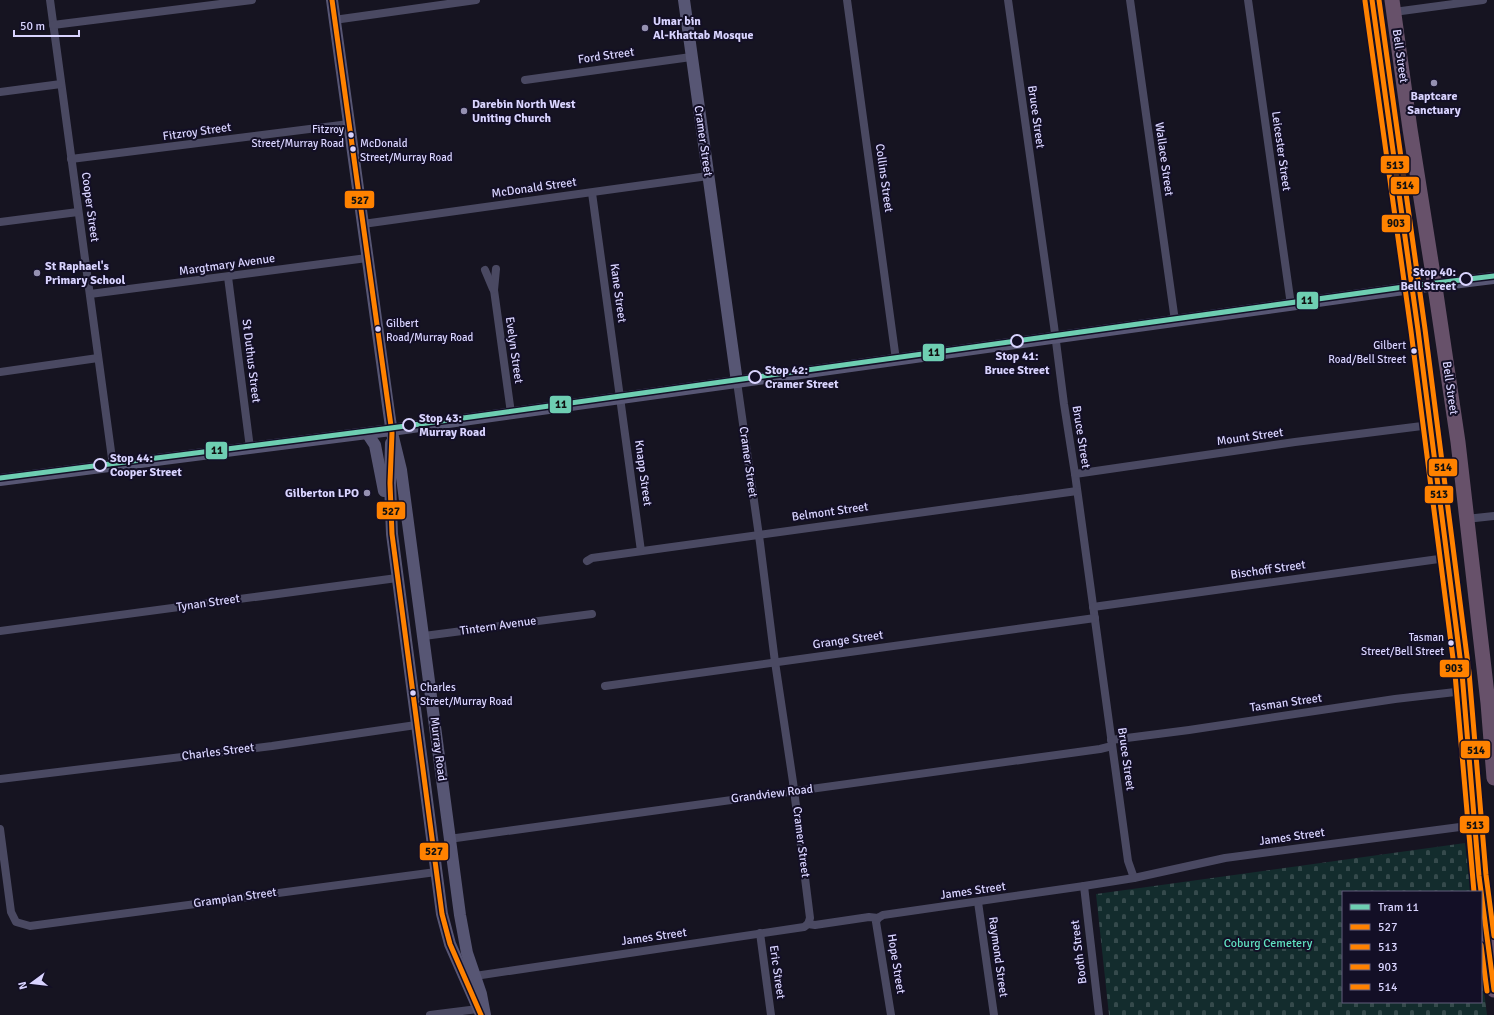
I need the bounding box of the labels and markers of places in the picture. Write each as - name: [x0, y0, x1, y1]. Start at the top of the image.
- place label: Umar bin Al-Khattab Mosque: [653, 14, 754, 43]
- marker: Umar bin Al-Khattab Mosque: [640, 23, 650, 33]
- marker: Baptcare Sanctuary: [1429, 78, 1439, 88]
- place label: Baptcare Sanctuary: [1407, 89, 1461, 118]
- place label: Darebin North West Uniting Church: [472, 97, 576, 126]
- marker: Darebin North West Uniting Church: [459, 106, 469, 116]
- place label: Fitzroy Street/Murray Road: [251, 123, 345, 150]
- marker: Fitzroy Street/Murray Road: [346, 130, 356, 140]
- place label: McDonald Street/Murray Road: [360, 137, 453, 164]
- marker: McDonald Street/Murray Road: [348, 144, 358, 154]
- place label: St Raphael's Primary School: [45, 259, 126, 288]
- place label: Stop 40: Bell Street: [1400, 265, 1457, 294]
- marker: St Raphael's Primary School: [32, 268, 42, 278]
- marker: Stop 40: Bell Street: [1459, 272, 1473, 286]
- place label: Gilbert Road/Murray Road: [386, 317, 474, 344]
- marker: Gilbert Road/Murray Road: [373, 324, 383, 334]
- marker: Stop 41: Bruce Street: [1010, 334, 1024, 348]
- place label: Gilbert Road/Bell Street: [1328, 339, 1406, 366]
- marker: Gilbert Road/Bell Street: [1409, 346, 1419, 356]
- place label: Stop 41: Bruce Street: [984, 349, 1050, 378]
- place label: Stop 42: Cramer Street: [765, 363, 839, 392]
- marker: Stop 42: Cramer Street: [748, 370, 762, 384]
- place label: Stop 43: Murray Road: [419, 411, 486, 440]
- marker: Stop 43: Murray Road: [402, 418, 416, 432]
- place label: Stop 44: Cooper Street: [110, 451, 182, 480]
- marker: Stop 44: Cooper Street: [93, 458, 107, 472]
- place label: Gilberton LPO: [285, 486, 359, 501]
- marker: Gilberton LPO: [362, 488, 372, 498]
- place label: Tasman Street/Bell Street: [1361, 631, 1444, 658]
- marker: Tasman Street/Bell Street: [1446, 638, 1456, 648]
- place label: Charles Street/Murray Road: [420, 681, 513, 708]
- marker: Charles Street/Murray Road: [408, 688, 418, 698]

